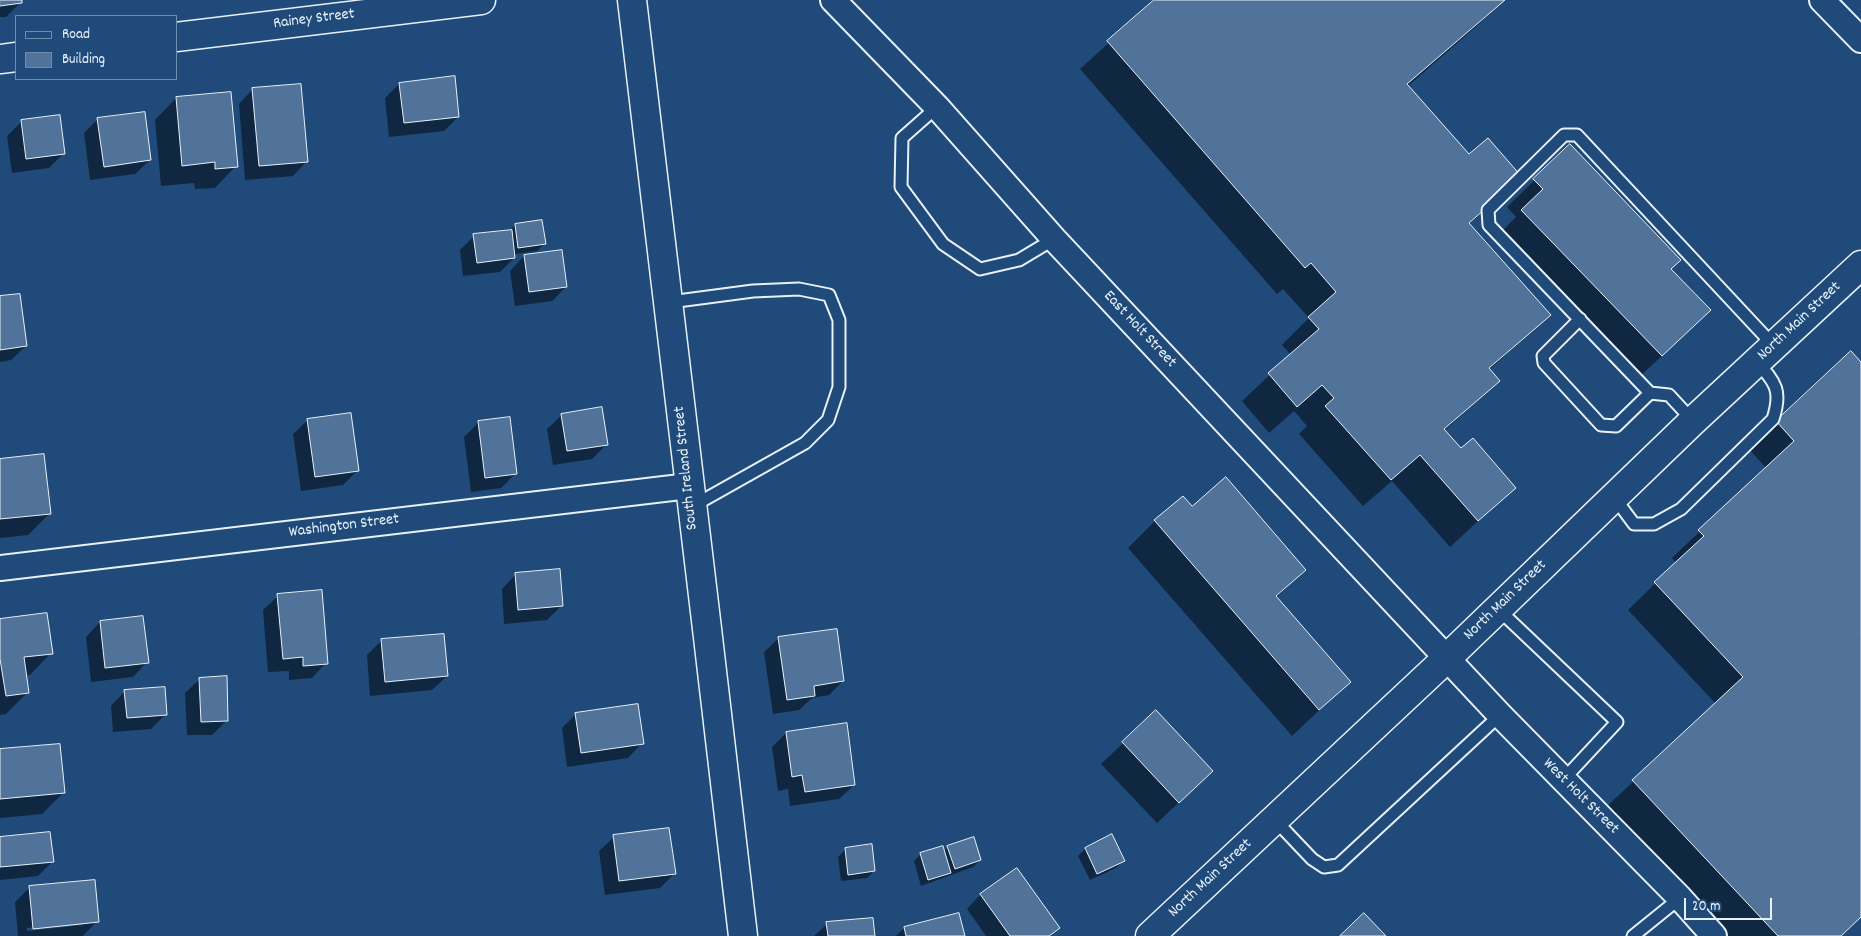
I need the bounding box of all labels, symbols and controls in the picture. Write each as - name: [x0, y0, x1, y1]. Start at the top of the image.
- street label: Rainey Street: [272, 5, 356, 35]
- legend: [15, 15, 178, 80]
- text: Road: [62, 24, 90, 46]
- text: Building: [62, 49, 105, 71]
- street label: North Main Street: [1754, 278, 1846, 366]
- street label: East Holt Street: [1098, 287, 1180, 373]
- street label: South Ireland Street: [671, 405, 703, 531]
- street label: Washington Street: [288, 511, 400, 543]
- street label: North Main Street: [1461, 557, 1551, 645]
- street label: West Holt Street: [1538, 755, 1622, 839]
- street label: North Main Street: [1165, 835, 1257, 923]
- scale bar: [1686, 888, 1774, 920]
- text: 20 m: [1692, 896, 1720, 918]

